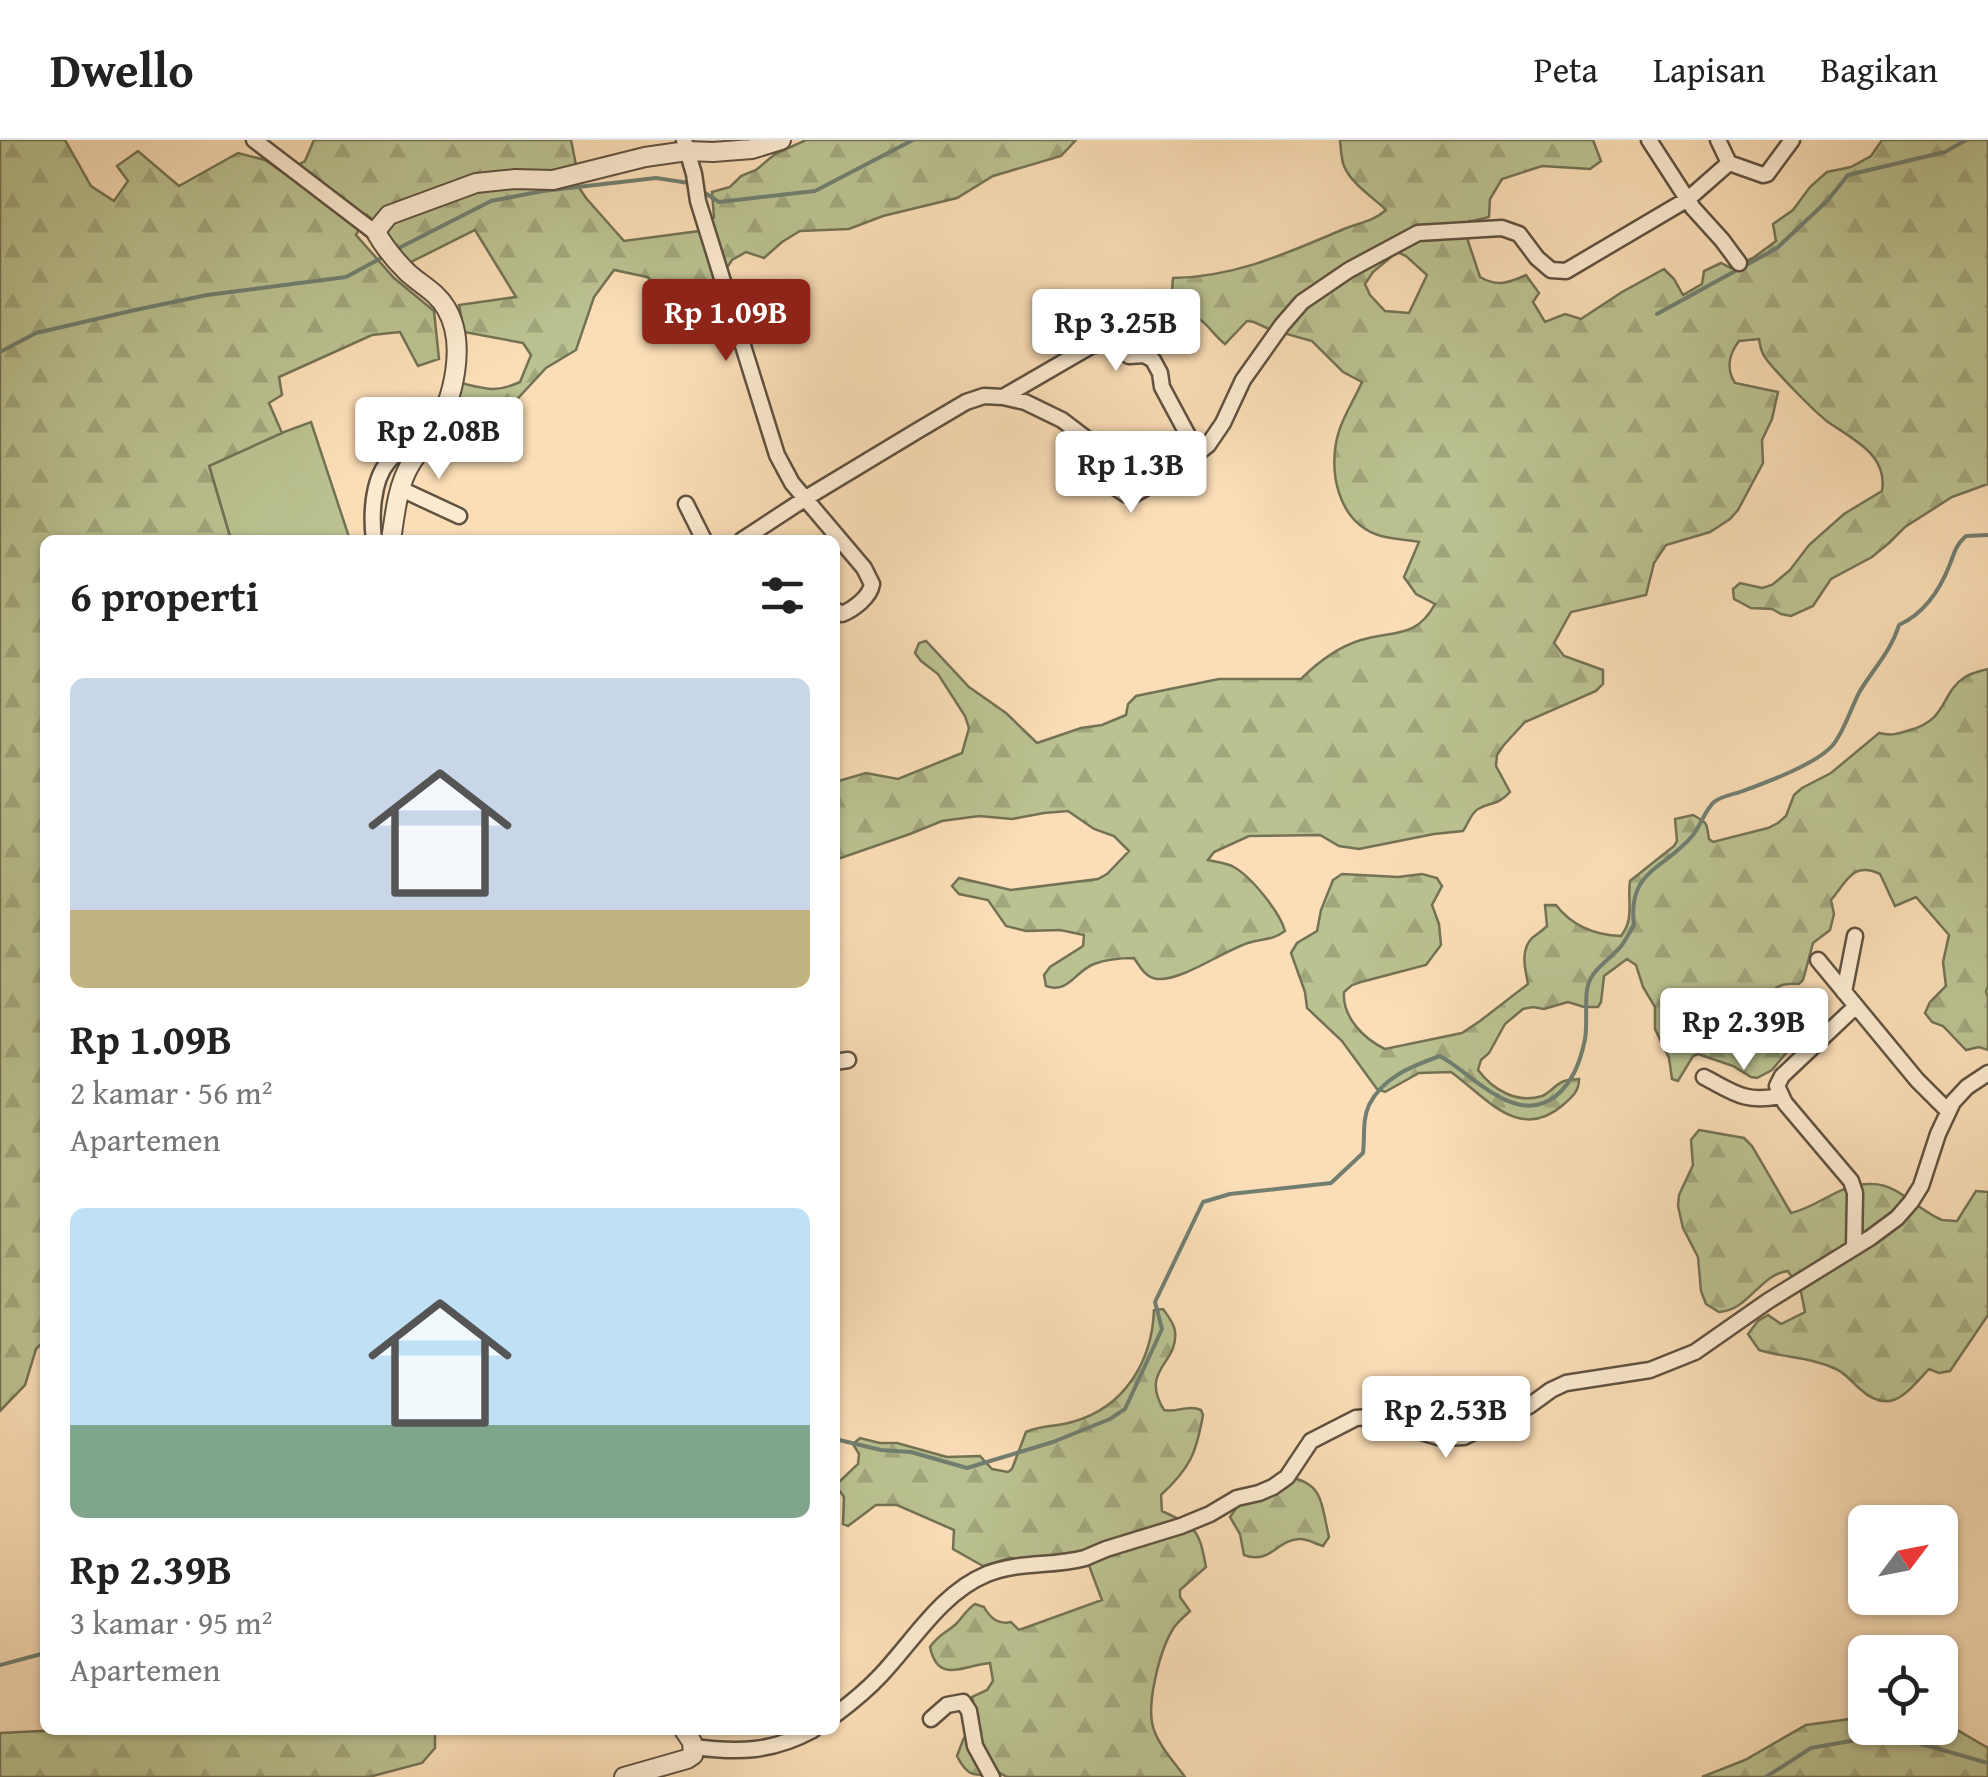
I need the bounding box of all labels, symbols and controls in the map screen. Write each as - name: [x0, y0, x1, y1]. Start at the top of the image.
- text: Dwello: [50, 34, 194, 105]
- text: Peta: [1534, 44, 1598, 95]
- text: Lapisan: [1653, 44, 1765, 95]
- text: Bagikan: [1820, 44, 1938, 95]
- pin: Rp 1.09B: [623, 279, 829, 364]
- text: Rp 1.09B: [664, 288, 788, 335]
- pin: Rp 3.25B: [1013, 289, 1219, 374]
- text: Rp 3.25B: [1054, 298, 1178, 345]
- pin: Rp 2.08B: [336, 397, 542, 482]
- text: Rp 2.08B: [377, 406, 501, 453]
- pin: Rp 1.3B: [1039, 431, 1223, 516]
- text: Rp 1.3B: [1077, 440, 1185, 487]
- text: 6 properti: [70, 565, 259, 626]
- icon: filters: [755, 568, 810, 623]
- icon: home: [350, 743, 530, 923]
- pin: Rp 2.39B: [1641, 988, 1847, 1073]
- text: Rp 2.39B: [1682, 997, 1806, 1044]
- text: Rp 1.09B: [70, 1008, 232, 1069]
- text: 2 kamar · 56 m²: [70, 1069, 272, 1116]
- text: Apartemen: [70, 1116, 220, 1163]
- icon: home: [350, 1273, 530, 1453]
- pin: Rp 2.53B: [1343, 1376, 1549, 1461]
- text: Rp 2.53B: [1384, 1385, 1508, 1432]
- north arrow: [1848, 1505, 1958, 1615]
- map controls: [1848, 1505, 1958, 1745]
- text: Rp 2.39B: [70, 1538, 232, 1599]
- text: 3 kamar · 95 m²: [70, 1599, 272, 1646]
- button: locate: [1848, 1635, 1958, 1745]
- text: Apartemen: [70, 1646, 220, 1693]

